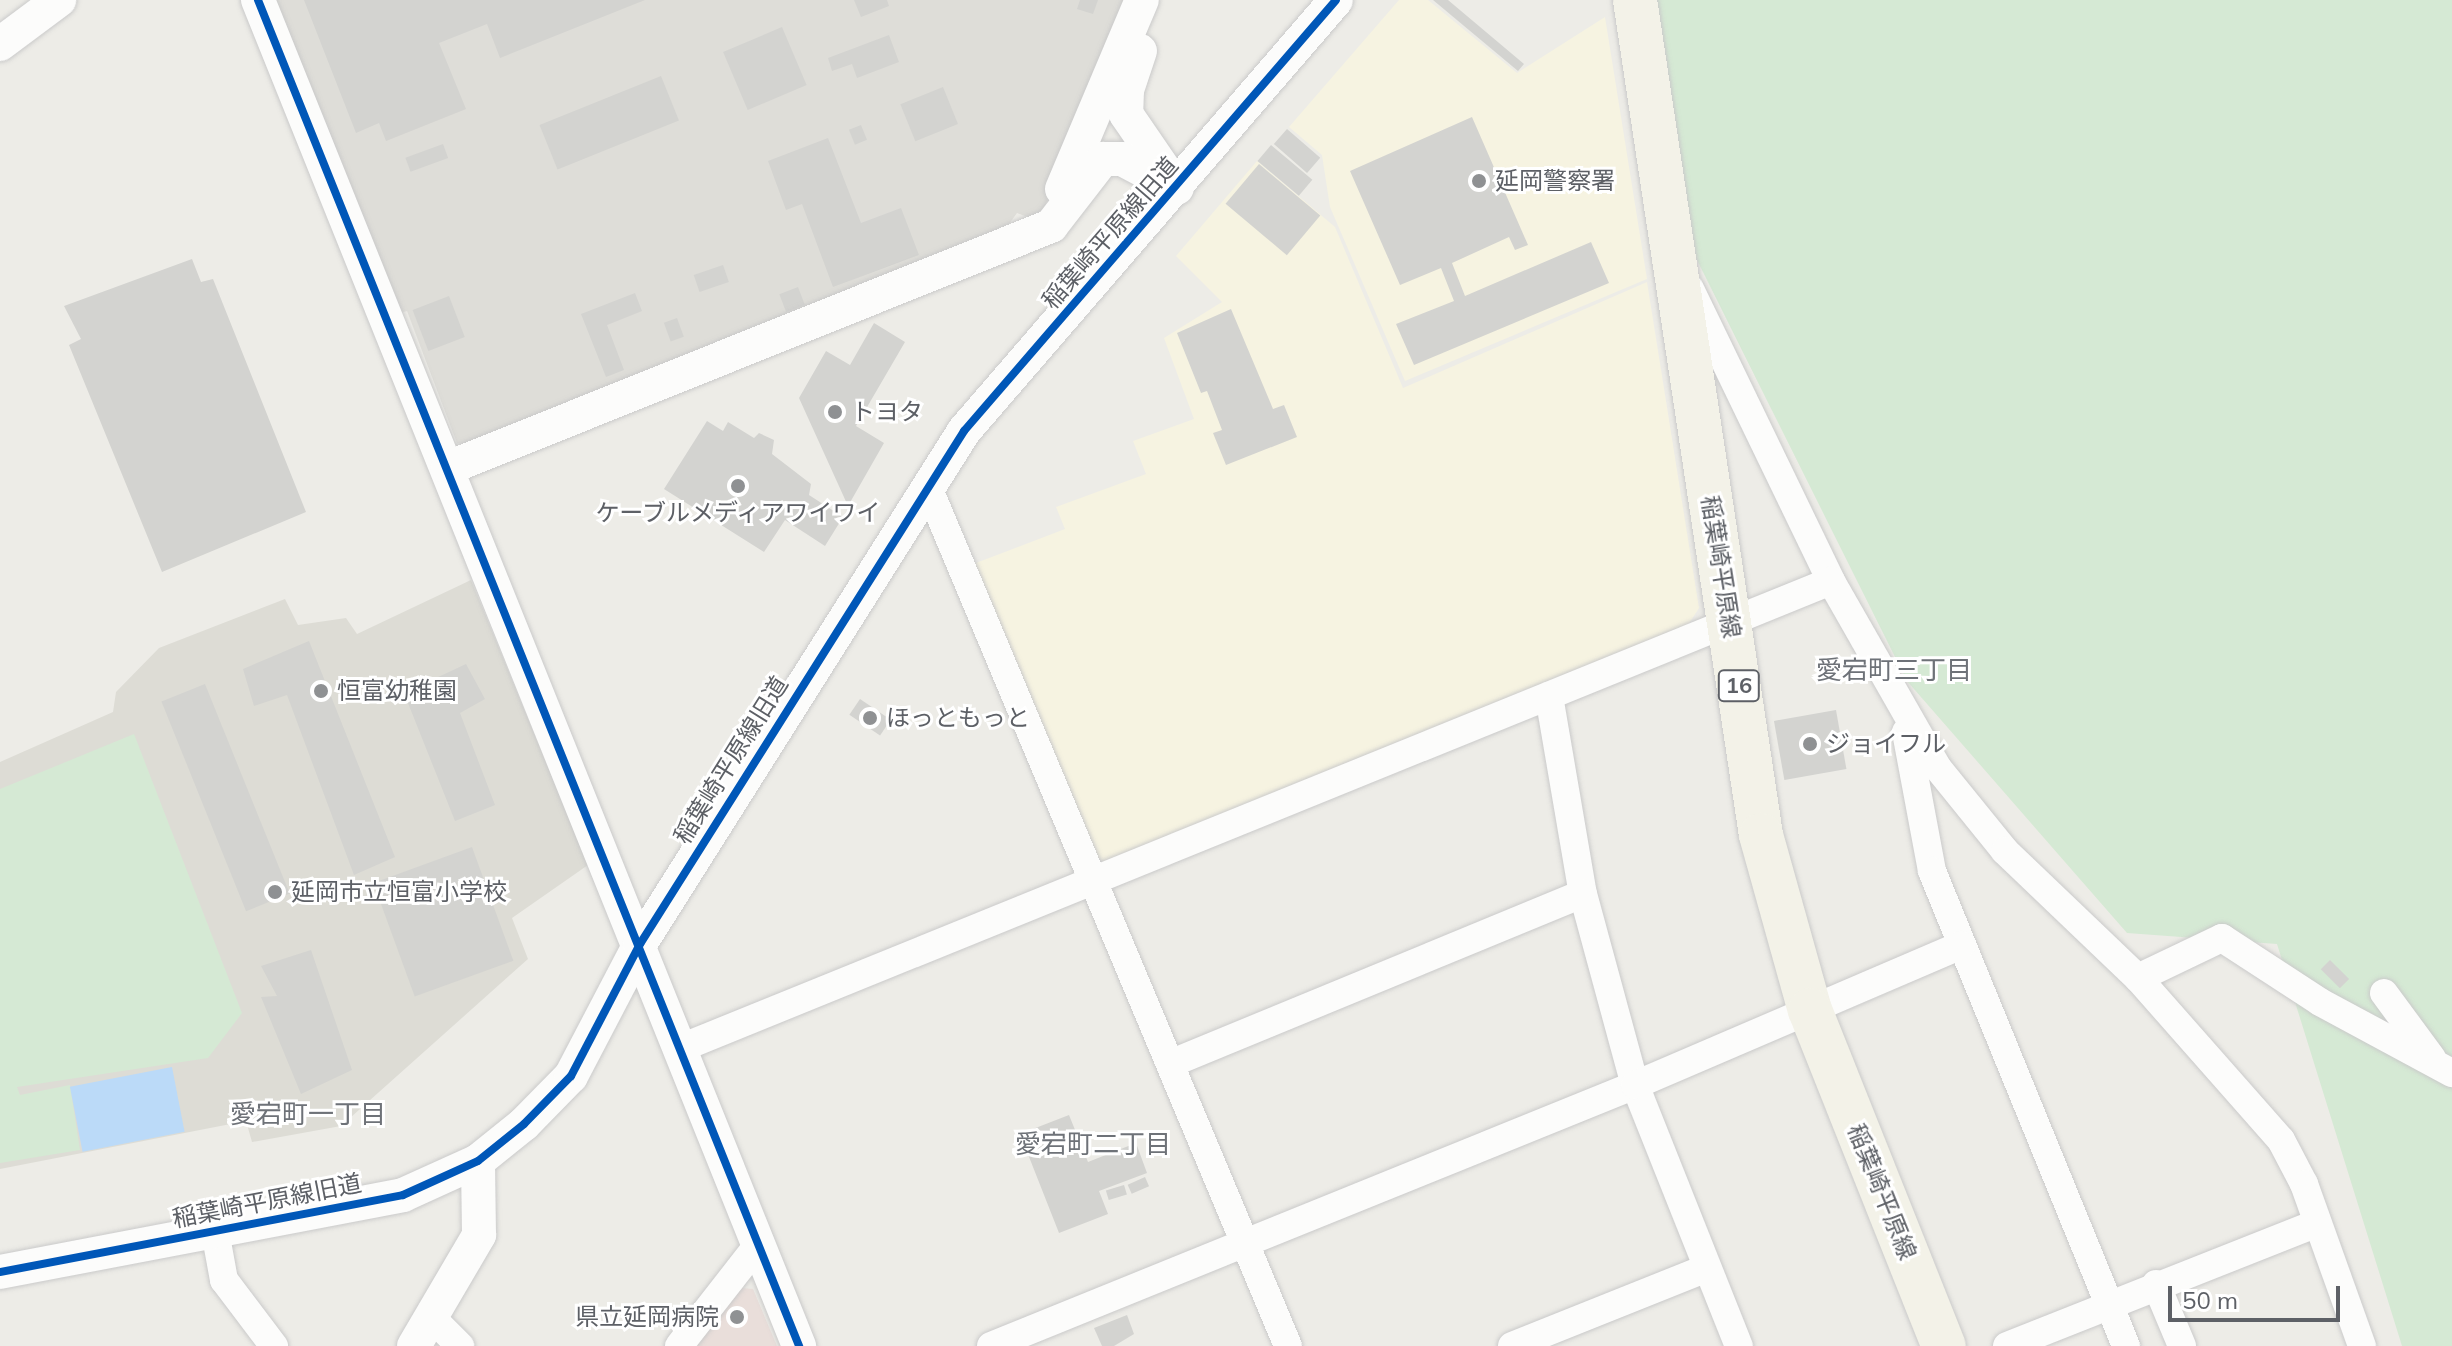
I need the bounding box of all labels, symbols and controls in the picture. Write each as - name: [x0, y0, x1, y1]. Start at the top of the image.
- street label: 稲葉崎平原線旧道: [1036, 151, 1184, 315]
- place label: 延岡警察署: [1495, 167, 1615, 195]
- marker: 延岡警察署: [1470, 172, 1488, 190]
- place label: トヨタ: [851, 398, 923, 426]
- marker: トヨタ: [826, 403, 844, 421]
- marker: ケーブルメディアワイワイ: [729, 477, 747, 495]
- street label: 稲葉崎平原線: [1696, 494, 1746, 640]
- place label: ケーブルメディアワイワイ: [594, 499, 882, 527]
- district label: 愛宕町三丁目: [1816, 654, 1972, 686]
- road number: 16: [1717, 668, 1761, 704]
- street label: 稲葉崎平原線旧道: [668, 671, 794, 849]
- place label: 恒富幼稚園: [337, 677, 457, 705]
- marker: 恒富幼稚園: [312, 682, 330, 700]
- place label: ほっともっと: [886, 704, 1030, 732]
- marker: ほっともっと: [861, 709, 879, 727]
- place label: ジョイフル: [1826, 730, 1946, 758]
- marker: ジョイフル: [1801, 735, 1819, 753]
- place label: 延岡市立恒富小学校: [291, 878, 507, 906]
- marker: 延岡市立恒富小学校: [266, 883, 284, 901]
- district label: 愛宕町一丁目: [230, 1098, 386, 1130]
- street label: 稲葉崎平原線: [1842, 1120, 1922, 1264]
- district label: 愛宕町二丁目: [1015, 1128, 1171, 1160]
- street label: 稲葉崎平原線旧道: [170, 1169, 364, 1233]
- scale bar: [2172, 1270, 2344, 1320]
- text: 50 m: [2182, 1285, 2238, 1315]
- place label: 県立延岡病院: [575, 1303, 719, 1331]
- marker: 県立延岡病院: [726, 1306, 748, 1328]

